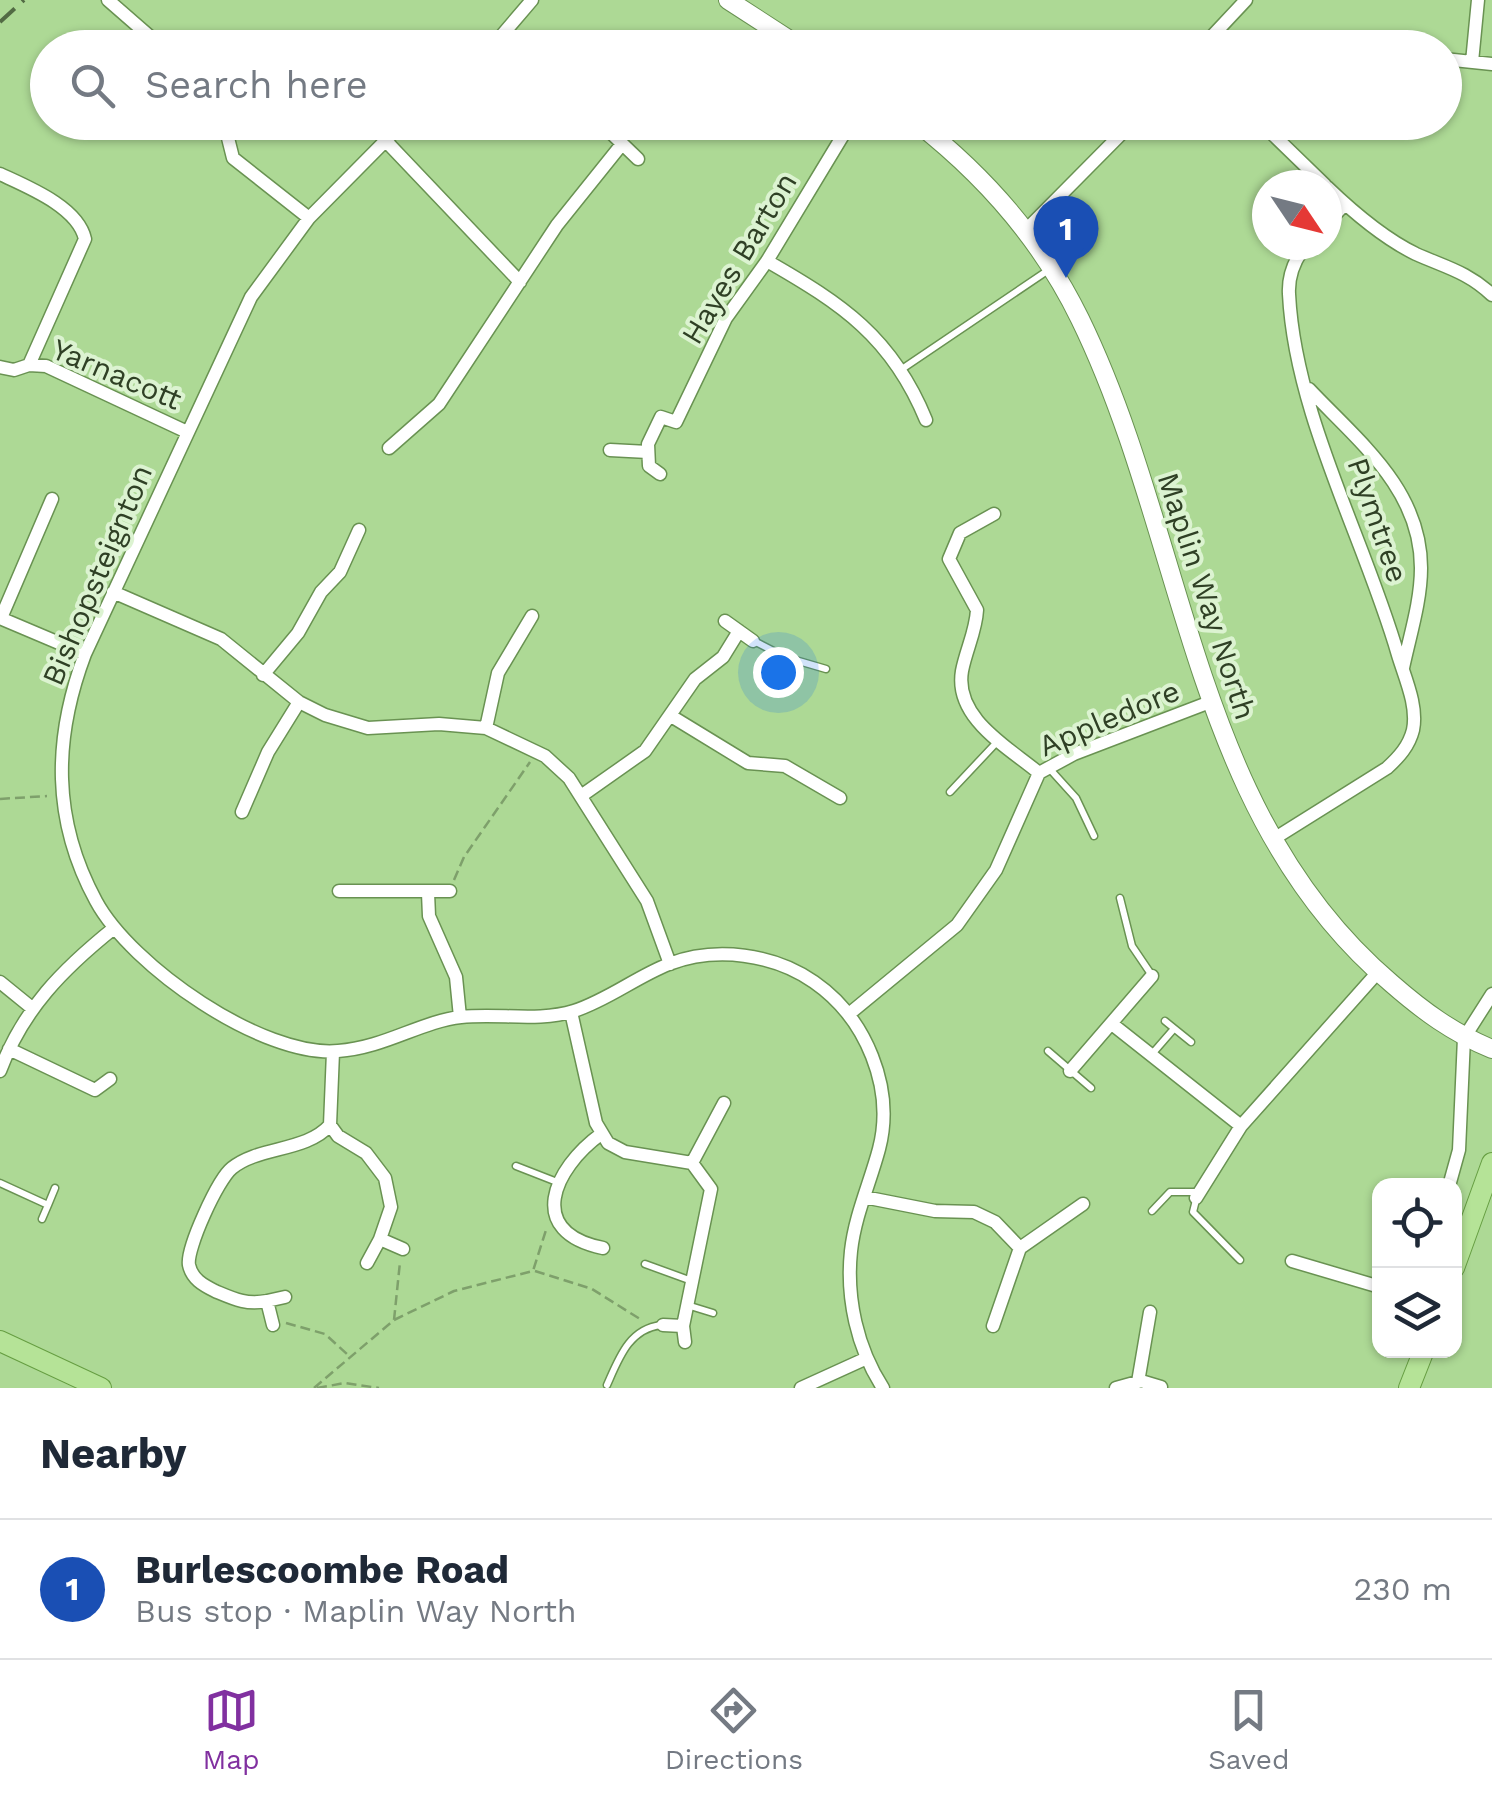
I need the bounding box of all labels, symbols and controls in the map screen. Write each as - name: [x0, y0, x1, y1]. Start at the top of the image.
- search box: [30, 30, 1462, 140]
- icon: search: [65, 58, 120, 113]
- text: Search here: [145, 63, 368, 107]
- street label: Hayes Barton: [674, 166, 804, 350]
- north arrow: [1252, 170, 1342, 260]
- pin: 1: [1034, 196, 1098, 278]
- street label: Yarnacott: [47, 331, 187, 417]
- street label: Plymtree: [1340, 453, 1416, 587]
- street label: Bishopsteignton: [35, 460, 159, 690]
- street label: Maplin Way North: [1151, 468, 1263, 724]
- your location: [753, 647, 804, 698]
- street label: Appledore: [1033, 673, 1185, 763]
- map controls: [1372, 1178, 1462, 1358]
- button: locate: [1372, 1178, 1462, 1268]
- button: layers: [1372, 1268, 1462, 1358]
- text: Nearby: [40, 1429, 187, 1478]
- text: Burlescoombe Road: [135, 1548, 509, 1592]
- text: 1: [66, 1570, 79, 1608]
- text: 230 m: [1353, 1570, 1452, 1608]
- text: Bus stop · Maplin Way North: [135, 1592, 577, 1630]
- tab: Map: [203, 1683, 260, 1776]
- tab: Directions: [665, 1683, 803, 1776]
- tab: Saved: [1208, 1683, 1289, 1776]

